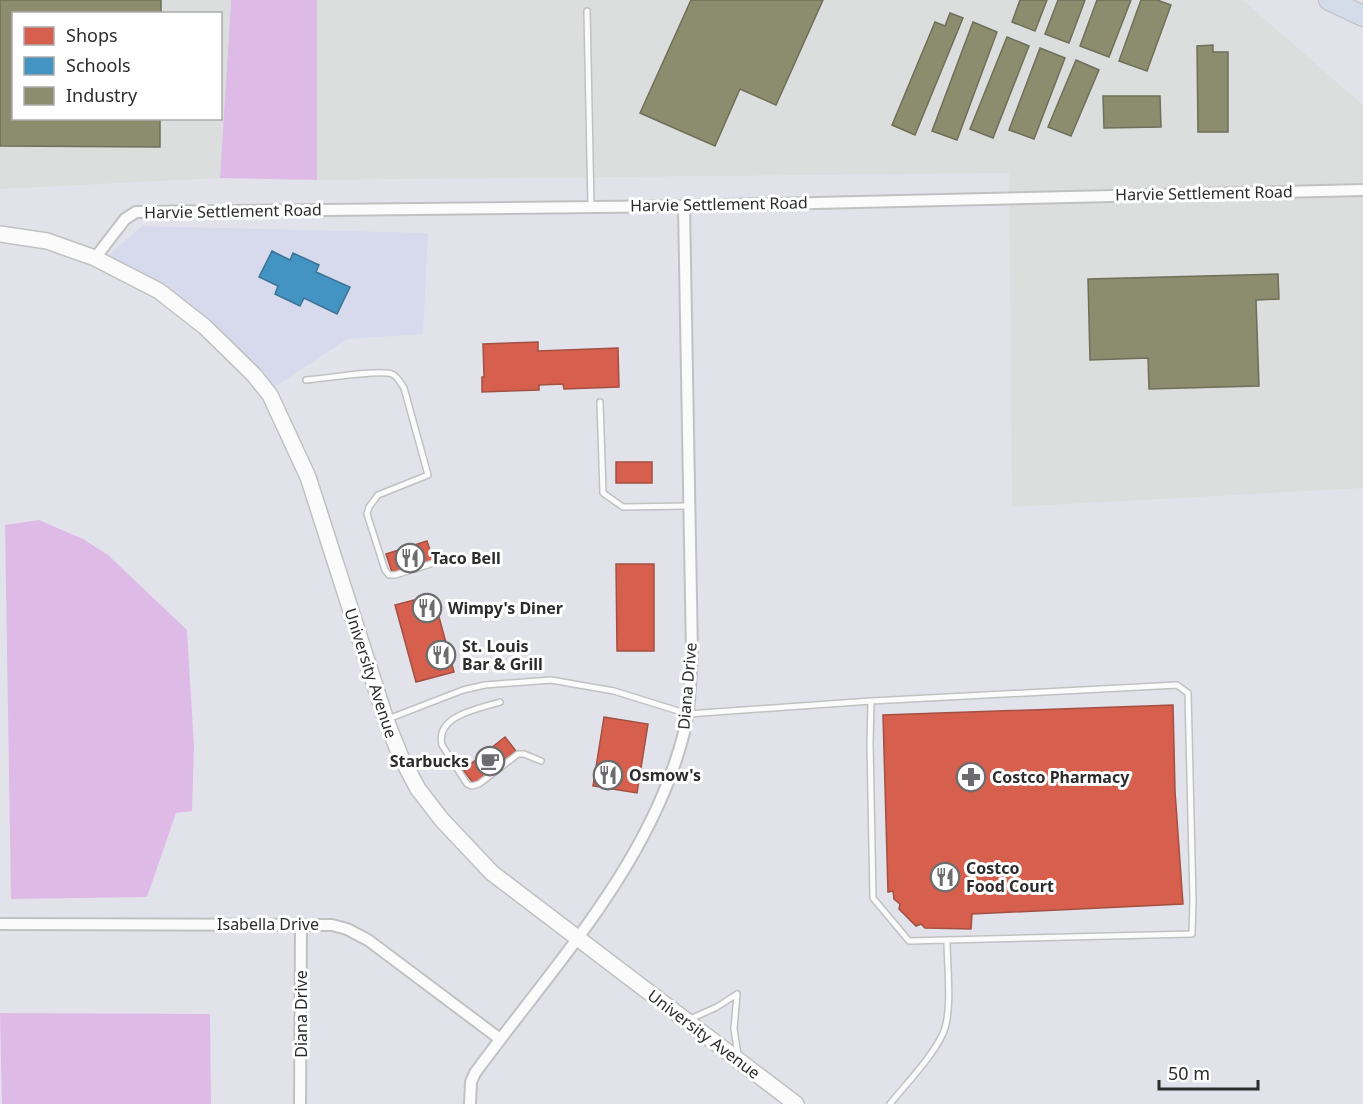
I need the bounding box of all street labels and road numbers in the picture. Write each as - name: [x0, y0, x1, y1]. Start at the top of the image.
- street label: Harvie Settlement Road: [1115, 180, 1293, 206]
- street label: Harvie Settlement Road: [630, 191, 808, 217]
- street label: Harvie Settlement Road: [144, 198, 322, 224]
- street label: University Avenue: [340, 605, 402, 741]
- street label: Diana Drive: [672, 642, 702, 730]
- street label: Isabella Drive: [217, 913, 319, 935]
- street label: Diana Drive: [290, 970, 312, 1058]
- street label: University Avenue: [643, 984, 765, 1084]

